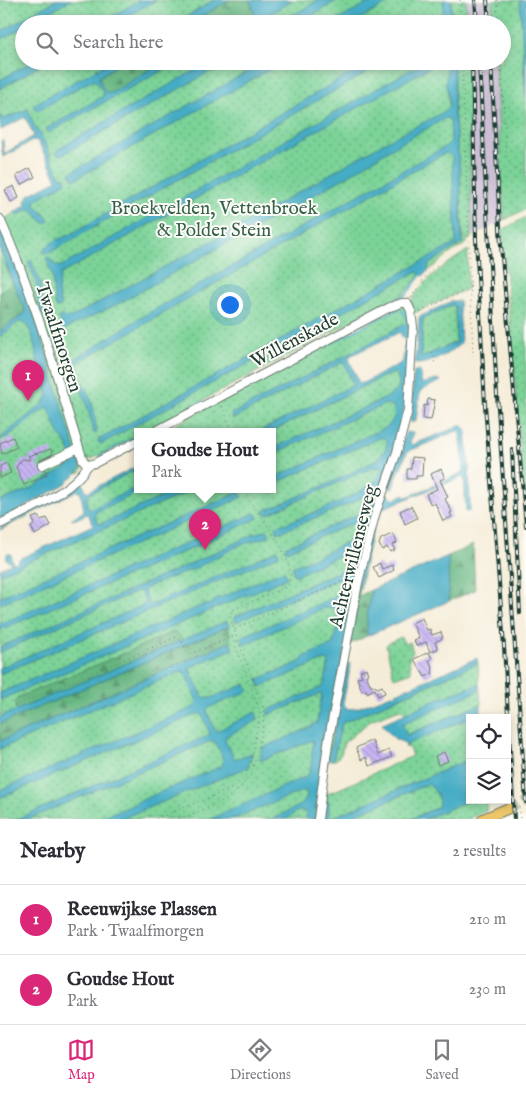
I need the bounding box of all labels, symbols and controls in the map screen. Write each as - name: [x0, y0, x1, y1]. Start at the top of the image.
- search box: [15, 15, 511, 70]
- icon: search: [33, 29, 61, 57]
- text: Search here: [73, 31, 164, 55]
- park label: Broekvelden, Vettenbroek & Polder Stein: [110, 197, 318, 243]
- street label: Twaalfmorgen: [29, 280, 87, 396]
- your location: [217, 292, 243, 318]
- street label: Willenskade: [247, 307, 343, 374]
- pin: 1: [12, 360, 44, 401]
- popup: [134, 428, 276, 493]
- text: Goudse Hout: [151, 439, 259, 463]
- text: Park: [151, 463, 182, 483]
- street label: Achterwillenseweg: [324, 482, 384, 632]
- pin: 2: [189, 509, 221, 550]
- map controls: [466, 714, 511, 804]
- button: locate: [466, 714, 511, 759]
- button: layers: [466, 759, 511, 804]
- text: Nearby: [20, 838, 85, 865]
- text: 2 results: [452, 842, 506, 862]
- text: Reeuwijkse Plassen: [67, 898, 217, 922]
- text: 1: [33, 910, 39, 930]
- text: 210 m: [469, 910, 506, 930]
- text: Park · Twaalfmorgen: [67, 922, 204, 942]
- text: Goudse Hout: [67, 968, 174, 992]
- text: 2: [32, 980, 40, 1000]
- text: 230 m: [469, 980, 506, 1000]
- text: Park: [67, 992, 97, 1012]
- tab: Map: [67, 1036, 95, 1084]
- tab: Directions: [230, 1036, 291, 1084]
- tab: Saved: [426, 1036, 459, 1084]

